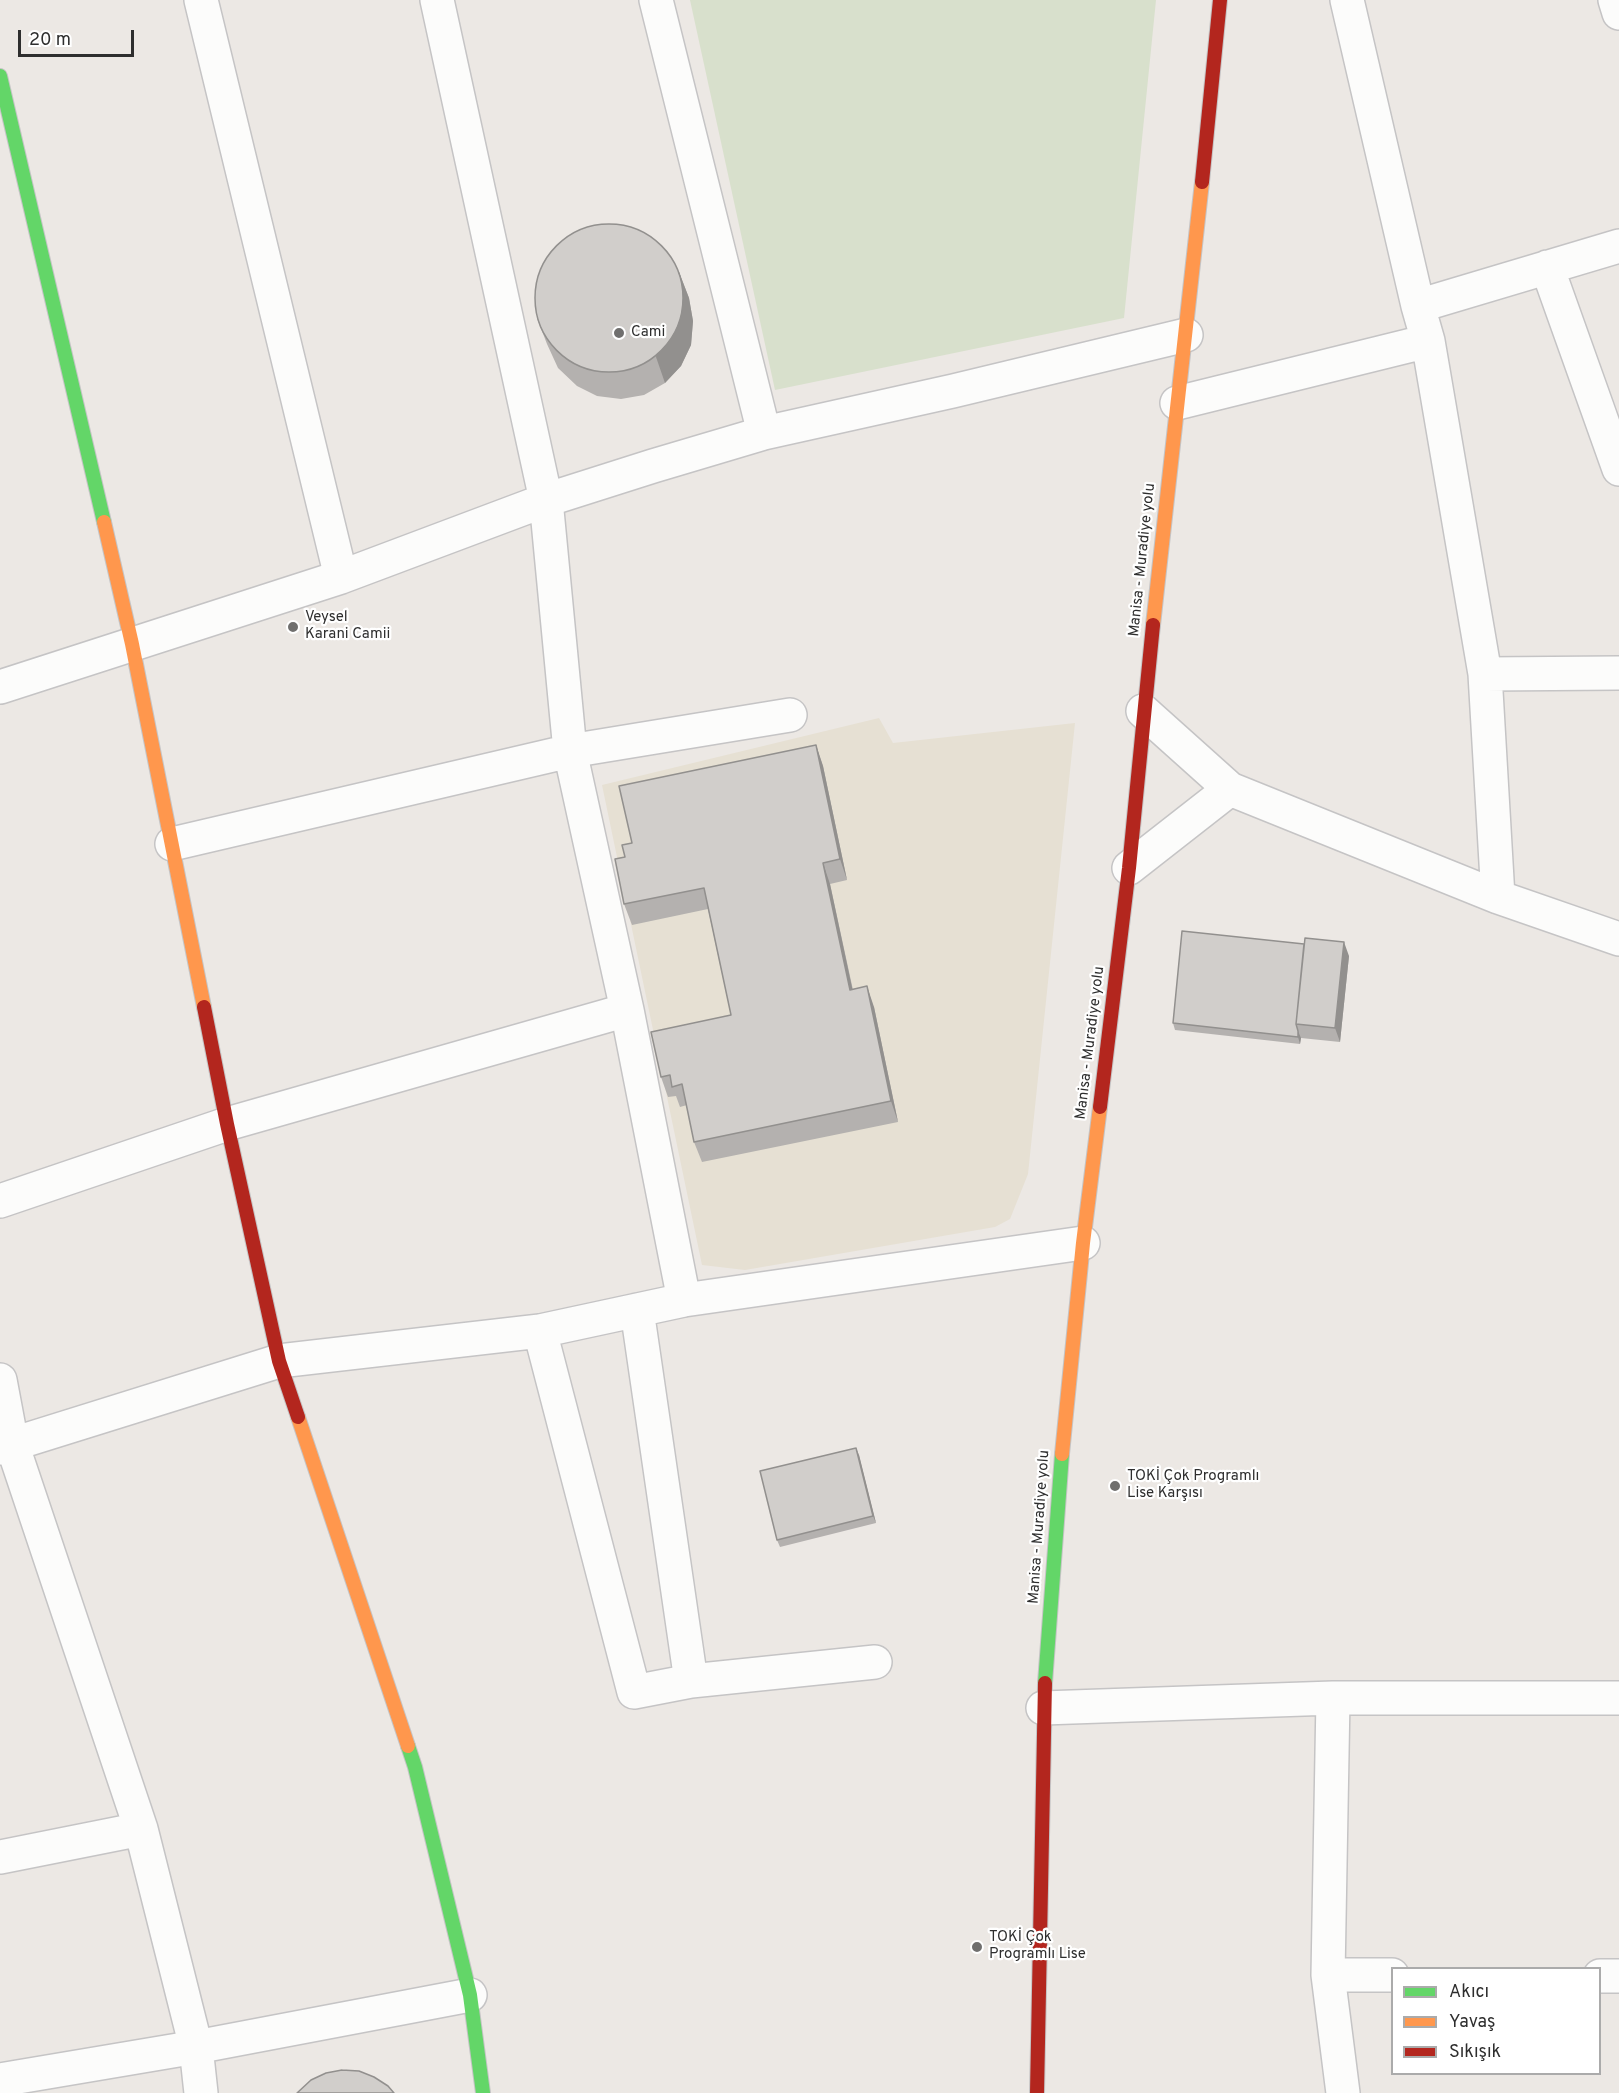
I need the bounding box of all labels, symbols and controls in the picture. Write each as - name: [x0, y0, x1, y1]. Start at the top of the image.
- scale bar: [21, 18, 136, 56]
- text: 20 m: [29, 29, 71, 52]
- place label: Cami: [631, 324, 665, 342]
- marker: Cami: [612, 326, 626, 340]
- street label: Manisa - Muradiye yolu: [1126, 482, 1160, 638]
- place label: Veysel Karani Camii: [305, 609, 390, 644]
- marker: Veysel Karani Camii: [286, 620, 300, 634]
- street label: Manisa - Muradiye yolu: [1073, 965, 1109, 1121]
- street label: Manisa - Muradiye yolu: [1026, 1449, 1054, 1605]
- place label: TOKİ Çok Programlı Lise Karşısı: [1127, 1468, 1259, 1503]
- marker: TOKİ Çok Programlı Lise Karşısı: [1108, 1479, 1122, 1493]
- place label: TOKİ Çok Programlı Lise: [989, 1929, 1086, 1964]
- marker: TOKİ Çok Programlı Lise: [970, 1940, 984, 1954]
- legend: [1391, 1967, 1601, 2075]
- text: Akıcı: [1449, 1981, 1489, 2004]
- text: Yavaş: [1449, 2011, 1495, 2034]
- text: Sıkışık: [1449, 2041, 1501, 2064]

